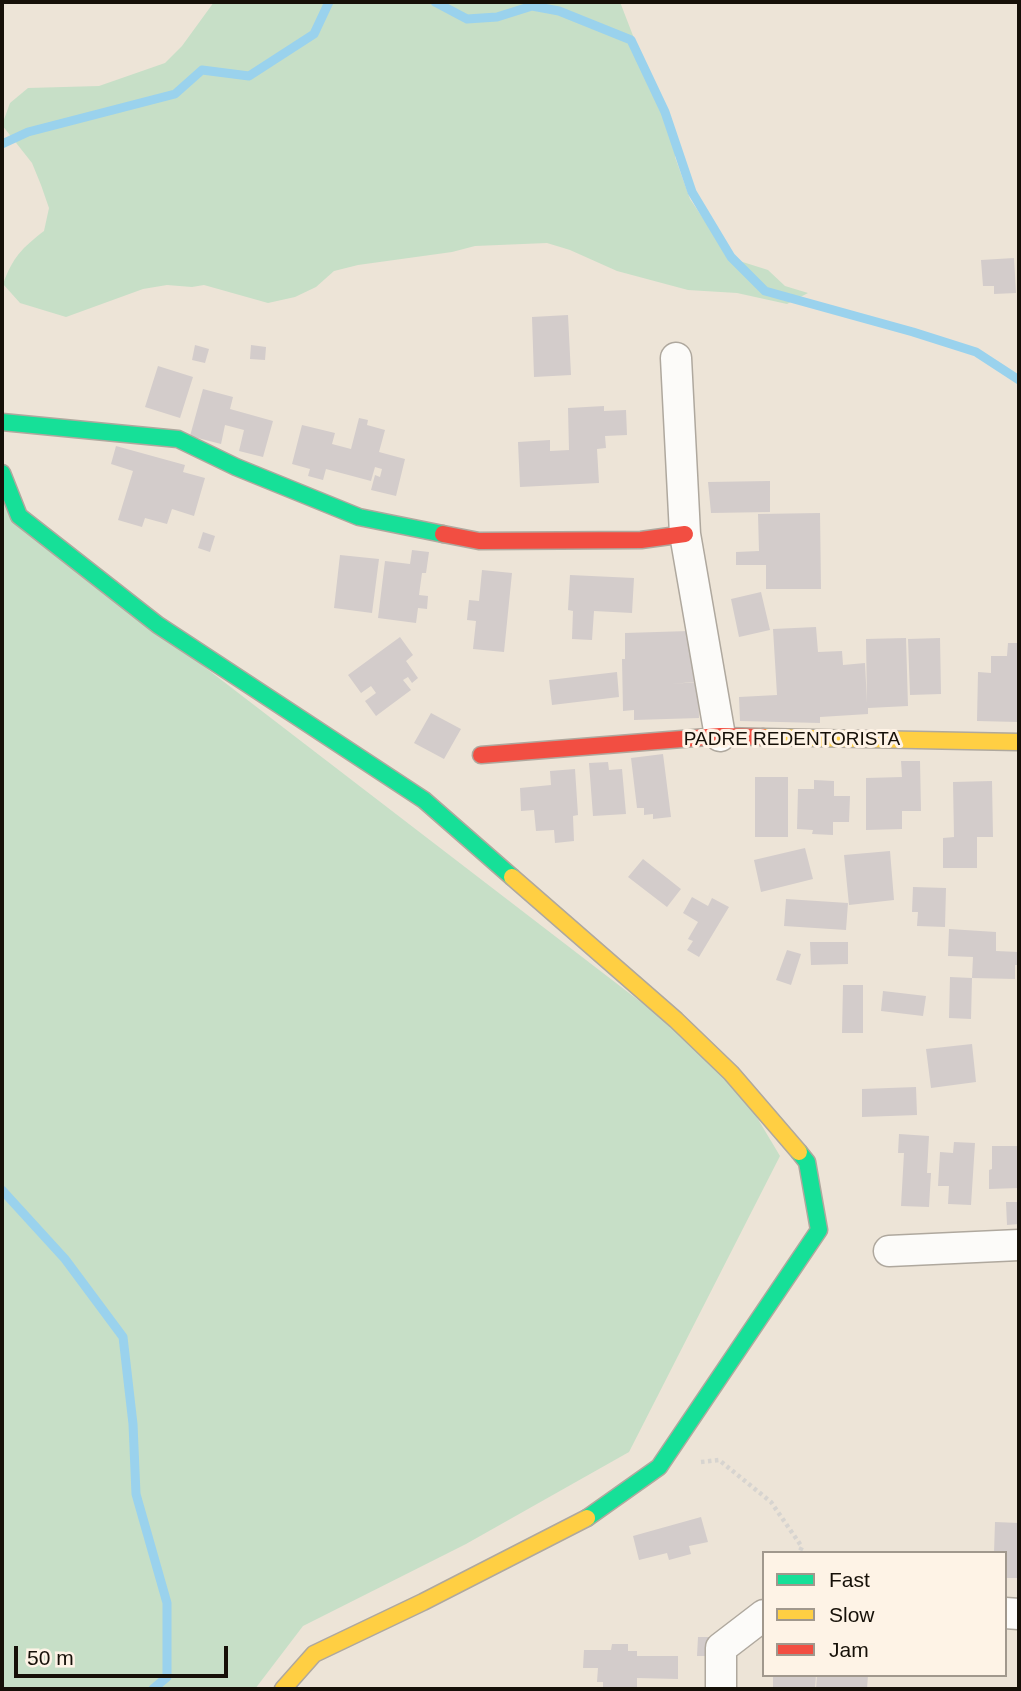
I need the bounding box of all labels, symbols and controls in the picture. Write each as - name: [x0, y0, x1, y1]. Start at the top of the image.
- street label: PADRE REDENTORISTA: [684, 729, 900, 751]
- legend: [762, 1551, 1007, 1677]
- text: Fast: [829, 1568, 870, 1591]
- text: Slow: [829, 1603, 875, 1626]
- scale bar: [18, 1632, 231, 1676]
- text: Jam: [829, 1638, 869, 1661]
- text: 50 m: [27, 1646, 74, 1669]

